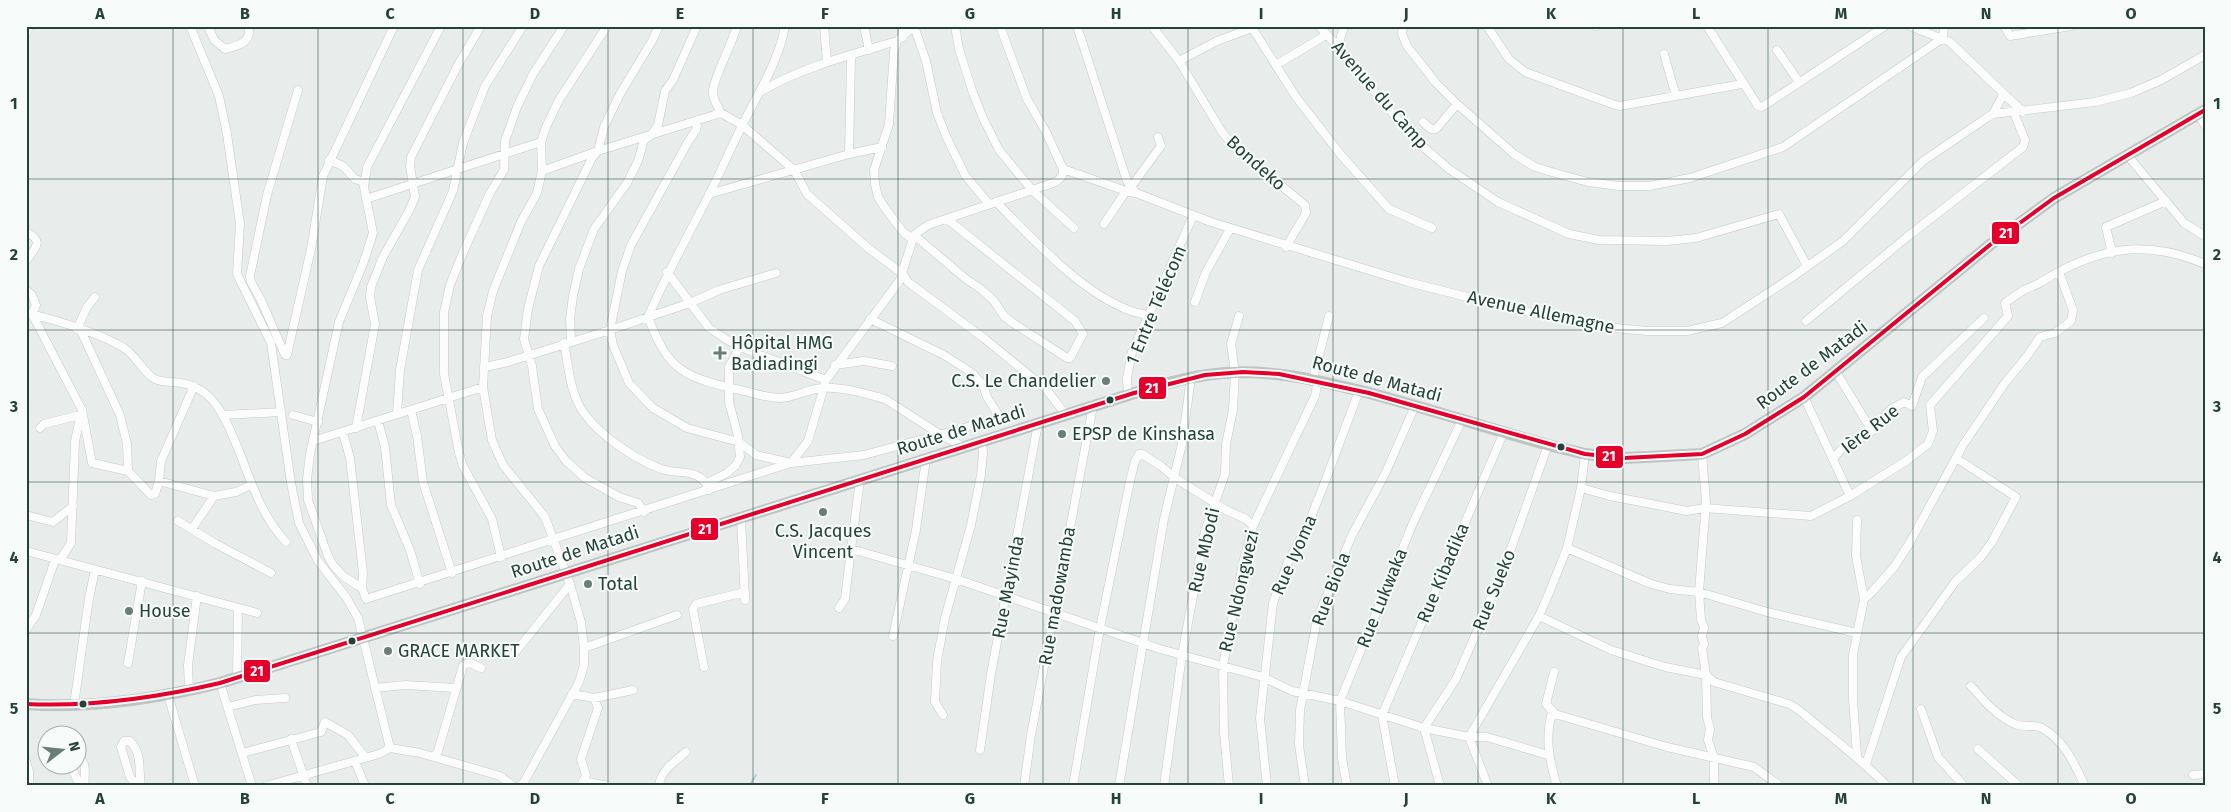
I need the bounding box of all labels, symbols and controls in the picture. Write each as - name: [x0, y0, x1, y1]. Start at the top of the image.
- text: A: [94, 4, 105, 23]
- text: B: [240, 4, 250, 23]
- text: C: [385, 4, 395, 23]
- text: D: [530, 4, 540, 23]
- text: E: [676, 4, 684, 23]
- text: F: [821, 4, 829, 23]
- text: G: [965, 4, 975, 23]
- text: H: [1111, 4, 1121, 23]
- text: I: [1259, 4, 1263, 23]
- text: J: [1402, 4, 1409, 23]
- text: K: [1546, 4, 1557, 23]
- text: L: [1692, 4, 1700, 23]
- text: M: [1835, 4, 1848, 23]
- text: N: [1981, 4, 1991, 23]
- text: O: [2125, 4, 2137, 23]
- street label: Avenue du Camp: [1327, 36, 1433, 154]
- text: 1: [10, 94, 18, 113]
- text: 1: [2213, 94, 2221, 113]
- street label: Bondeko: [1222, 131, 1290, 195]
- line badge: 21: [1991, 221, 2020, 245]
- text: 21: [1999, 225, 2013, 242]
- street label: 1 Entre Télécom: [1121, 242, 1191, 368]
- text: 2: [10, 245, 18, 264]
- text: 2: [2213, 245, 2221, 264]
- street label: Avenue Allemagne: [1465, 286, 1617, 338]
- street label: Route de Matadi: [1752, 316, 1872, 414]
- place label: Hôpital HMG Badiadingi: [731, 332, 833, 375]
- marker: Hôpital HMG Badiadingi: [713, 346, 727, 360]
- street label: Route de Matadi: [1310, 351, 1444, 407]
- place label: C.S. Le Chandelier: [951, 370, 1096, 392]
- marker: C.S. Le Chandelier: [1100, 375, 1112, 387]
- line badge: 21: [1138, 376, 1167, 400]
- text: 21: [1145, 380, 1159, 397]
- unlabelled marker: [1105, 395, 1115, 405]
- text: 3: [9, 397, 18, 416]
- text: 3: [2212, 397, 2221, 416]
- street label: Route de Matadi: [894, 400, 1028, 460]
- street label: Ière Rue: [1837, 400, 1903, 458]
- place label: EPSP de Kinshasa: [1072, 423, 1215, 445]
- marker: EPSP de Kinshasa: [1056, 428, 1068, 440]
- unlabelled marker: [1556, 442, 1566, 452]
- line badge: 21: [1595, 445, 1624, 469]
- text: 21: [1602, 448, 1616, 465]
- street label: Rue Mbodi: [1183, 505, 1225, 595]
- marker: C.S. Jacques Vincent: [817, 506, 829, 518]
- street label: Rue Iyoma: [1267, 511, 1321, 599]
- line badge: 21: [690, 517, 719, 541]
- place label: C.S. Jacques Vincent: [775, 520, 871, 563]
- street label: Rue Kibadika: [1412, 520, 1474, 626]
- street label: Route de Matadi: [508, 521, 642, 583]
- text: 21: [698, 521, 712, 538]
- street label: Rue madowamba: [1034, 525, 1080, 667]
- street label: Rue Ndongwezi: [1214, 528, 1264, 654]
- street label: Rue Mayinda: [987, 534, 1029, 640]
- street label: Rue Lukwaka: [1352, 545, 1412, 651]
- street label: Rue Sueko: [1468, 546, 1520, 634]
- text: 4: [9, 548, 19, 567]
- text: 4: [2212, 548, 2222, 567]
- street label: Rue Biola: [1307, 549, 1355, 629]
- place label: Total: [598, 573, 638, 595]
- marker: Total: [582, 578, 594, 590]
- place label: House: [139, 600, 190, 622]
- marker: House: [123, 605, 135, 617]
- unlabelled marker: [347, 636, 357, 646]
- place label: GRACE MARKET: [398, 640, 520, 662]
- marker: GRACE MARKET: [382, 645, 394, 657]
- line badge: 21: [243, 659, 271, 683]
- text: 21: [250, 663, 264, 680]
- text: 5: [10, 699, 19, 718]
- unlabelled marker: [78, 699, 88, 709]
- text: 5: [2213, 699, 2222, 718]
- north arrow: [38, 724, 88, 774]
- text: N: [65, 740, 83, 753]
- text: A: [94, 789, 105, 808]
- text: B: [240, 789, 250, 808]
- text: C: [385, 789, 395, 808]
- text: D: [530, 789, 540, 808]
- text: E: [676, 789, 684, 808]
- text: F: [821, 789, 829, 808]
- text: G: [965, 789, 975, 808]
- text: H: [1111, 789, 1121, 808]
- text: I: [1259, 789, 1263, 808]
- text: J: [1402, 789, 1409, 808]
- text: K: [1546, 789, 1557, 808]
- text: L: [1692, 789, 1700, 808]
- text: M: [1835, 789, 1848, 808]
- text: N: [1981, 789, 1991, 808]
- text: O: [2125, 789, 2137, 808]

